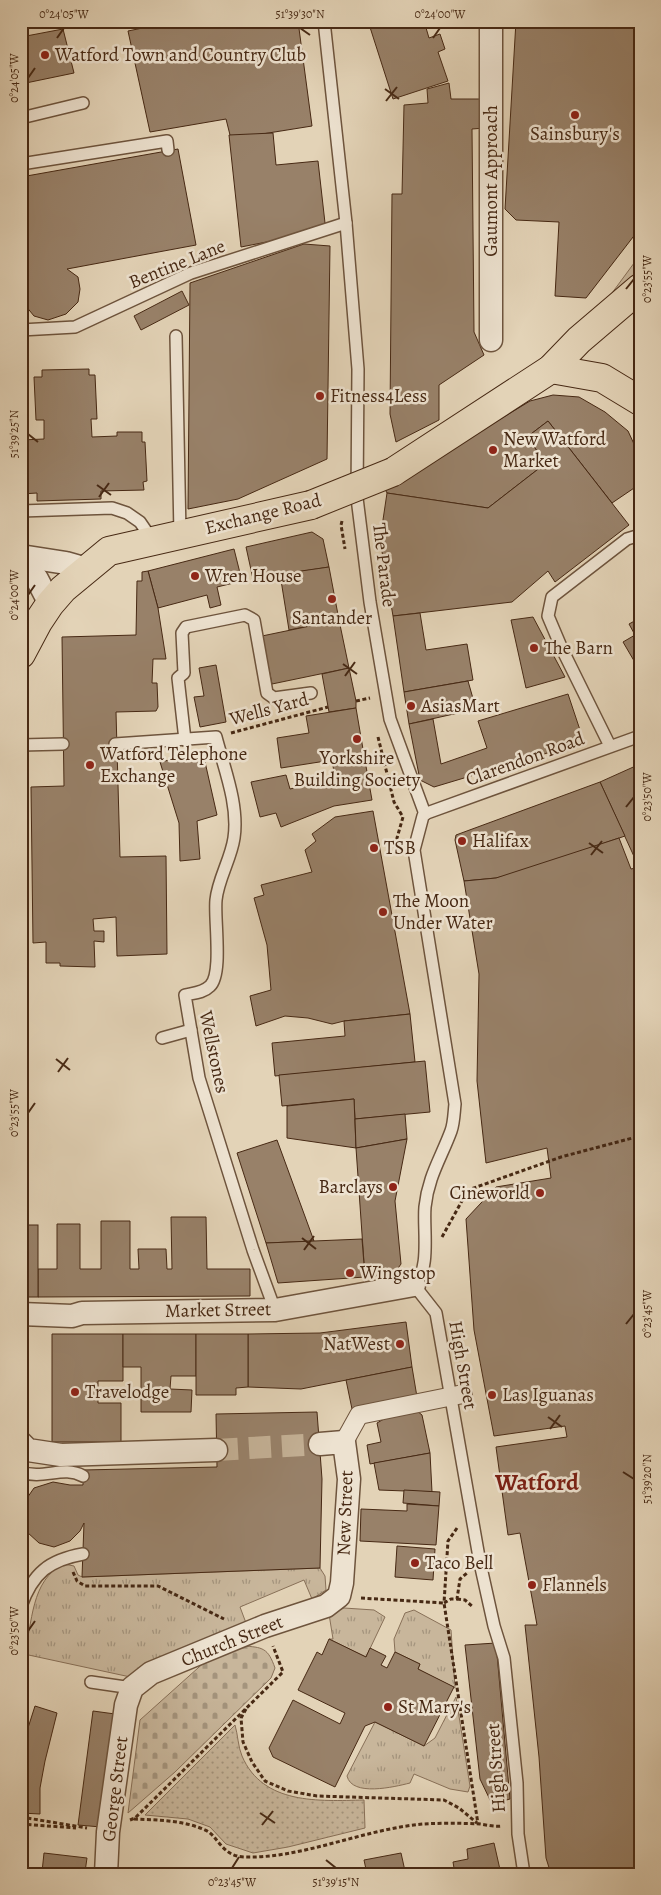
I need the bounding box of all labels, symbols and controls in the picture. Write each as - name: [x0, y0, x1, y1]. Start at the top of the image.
- text: 0°24'05"W: [39, 6, 90, 22]
- text: 51°39'30"N: [275, 6, 325, 22]
- text: 0°24'00"W: [415, 6, 466, 22]
- place label: Watford Town and Country Club: [54, 42, 306, 68]
- marker: Watford Town and Country Club: [39, 49, 51, 61]
- text: 0°24'05"W: [6, 52, 22, 103]
- street label: Gaumont Approach: [478, 105, 504, 257]
- marker: Sainsbury's: [569, 109, 581, 121]
- place label: Sainsbury's: [530, 121, 620, 147]
- street label: Bentine Lane: [125, 233, 229, 295]
- text: 0°23'55"W: [639, 254, 655, 303]
- place label: Fitness4Less: [330, 383, 427, 409]
- marker: Fitness4Less: [314, 390, 326, 402]
- text: 51°39'25"N: [6, 409, 22, 458]
- place label: New Watford Market: [503, 426, 607, 474]
- marker: New Watford Market: [487, 444, 499, 456]
- street label: Exchange Road: [202, 487, 324, 541]
- street label: The Parade: [366, 521, 402, 609]
- place label: Wren House: [204, 563, 302, 589]
- text: 0°24'00"W: [6, 569, 22, 620]
- marker: Wren House: [189, 570, 201, 582]
- marker: Santander: [326, 593, 338, 605]
- place label: Santander: [292, 605, 372, 631]
- place label: The Barn: [544, 635, 613, 661]
- marker: The Barn: [528, 642, 540, 654]
- street label: Wells Yard: [226, 686, 312, 732]
- place label: AsiasMart: [420, 693, 500, 719]
- marker: AsiasMart: [405, 700, 417, 712]
- street label: Clarendon Road: [462, 725, 589, 793]
- marker: Yorkshire Building Society: [351, 733, 363, 745]
- place label: Watford Telephone Exchange: [99, 741, 247, 789]
- place label: Yorkshire Building Society: [294, 745, 421, 793]
- marker: Watford Telephone Exchange: [84, 759, 96, 771]
- text: 0°23'50"W: [639, 772, 655, 822]
- place label: Halifax: [472, 828, 529, 854]
- place label: TSB: [384, 835, 416, 861]
- marker: Halifax: [456, 835, 468, 847]
- marker: TSB: [368, 842, 380, 854]
- place label: The Moon Under Water: [393, 888, 493, 936]
- marker: The Moon Under Water: [377, 906, 389, 918]
- street label: Wellstones: [192, 1007, 235, 1096]
- text: 0°23'55"W: [6, 1088, 22, 1137]
- place label: Barclays: [318, 1174, 383, 1200]
- place label: Cineworld: [450, 1180, 531, 1206]
- marker: Barclays: [387, 1181, 399, 1193]
- marker: Cineworld: [534, 1187, 546, 1199]
- place label: Wingstop: [359, 1260, 436, 1286]
- marker: Wingstop: [344, 1267, 356, 1279]
- text: 0°23'45"W: [639, 1289, 655, 1338]
- street label: Market Street: [165, 1296, 271, 1324]
- street label: High Street: [442, 1319, 484, 1411]
- place label: NatWest: [323, 1331, 390, 1357]
- marker: NatWest: [394, 1338, 406, 1350]
- place label: Travelodge: [85, 1379, 169, 1405]
- place label: Las Iguanas: [502, 1382, 594, 1408]
- marker: Travelodge: [69, 1386, 81, 1398]
- marker: Las Iguanas: [486, 1389, 498, 1401]
- text: 51°39'20"N: [639, 1454, 655, 1504]
- district label: Watford: [494, 1466, 579, 1498]
- street label: New Street: [331, 1470, 359, 1556]
- place label: Taco Bell: [425, 1550, 494, 1576]
- marker: Taco Bell: [409, 1557, 421, 1569]
- place label: Flannels: [542, 1572, 607, 1598]
- marker: Flannels: [526, 1579, 538, 1591]
- text: 0°23'50"W: [6, 1606, 22, 1656]
- street label: Church Street: [177, 1609, 287, 1673]
- place label: St Mary's: [398, 1694, 471, 1720]
- marker: St Mary's: [382, 1701, 394, 1713]
- street label: High Street: [480, 1722, 512, 1814]
- street label: George Street: [96, 1735, 134, 1843]
- text: 0°23'45"W: [208, 1874, 257, 1890]
- text: 51°39'15"N: [313, 1874, 360, 1890]

